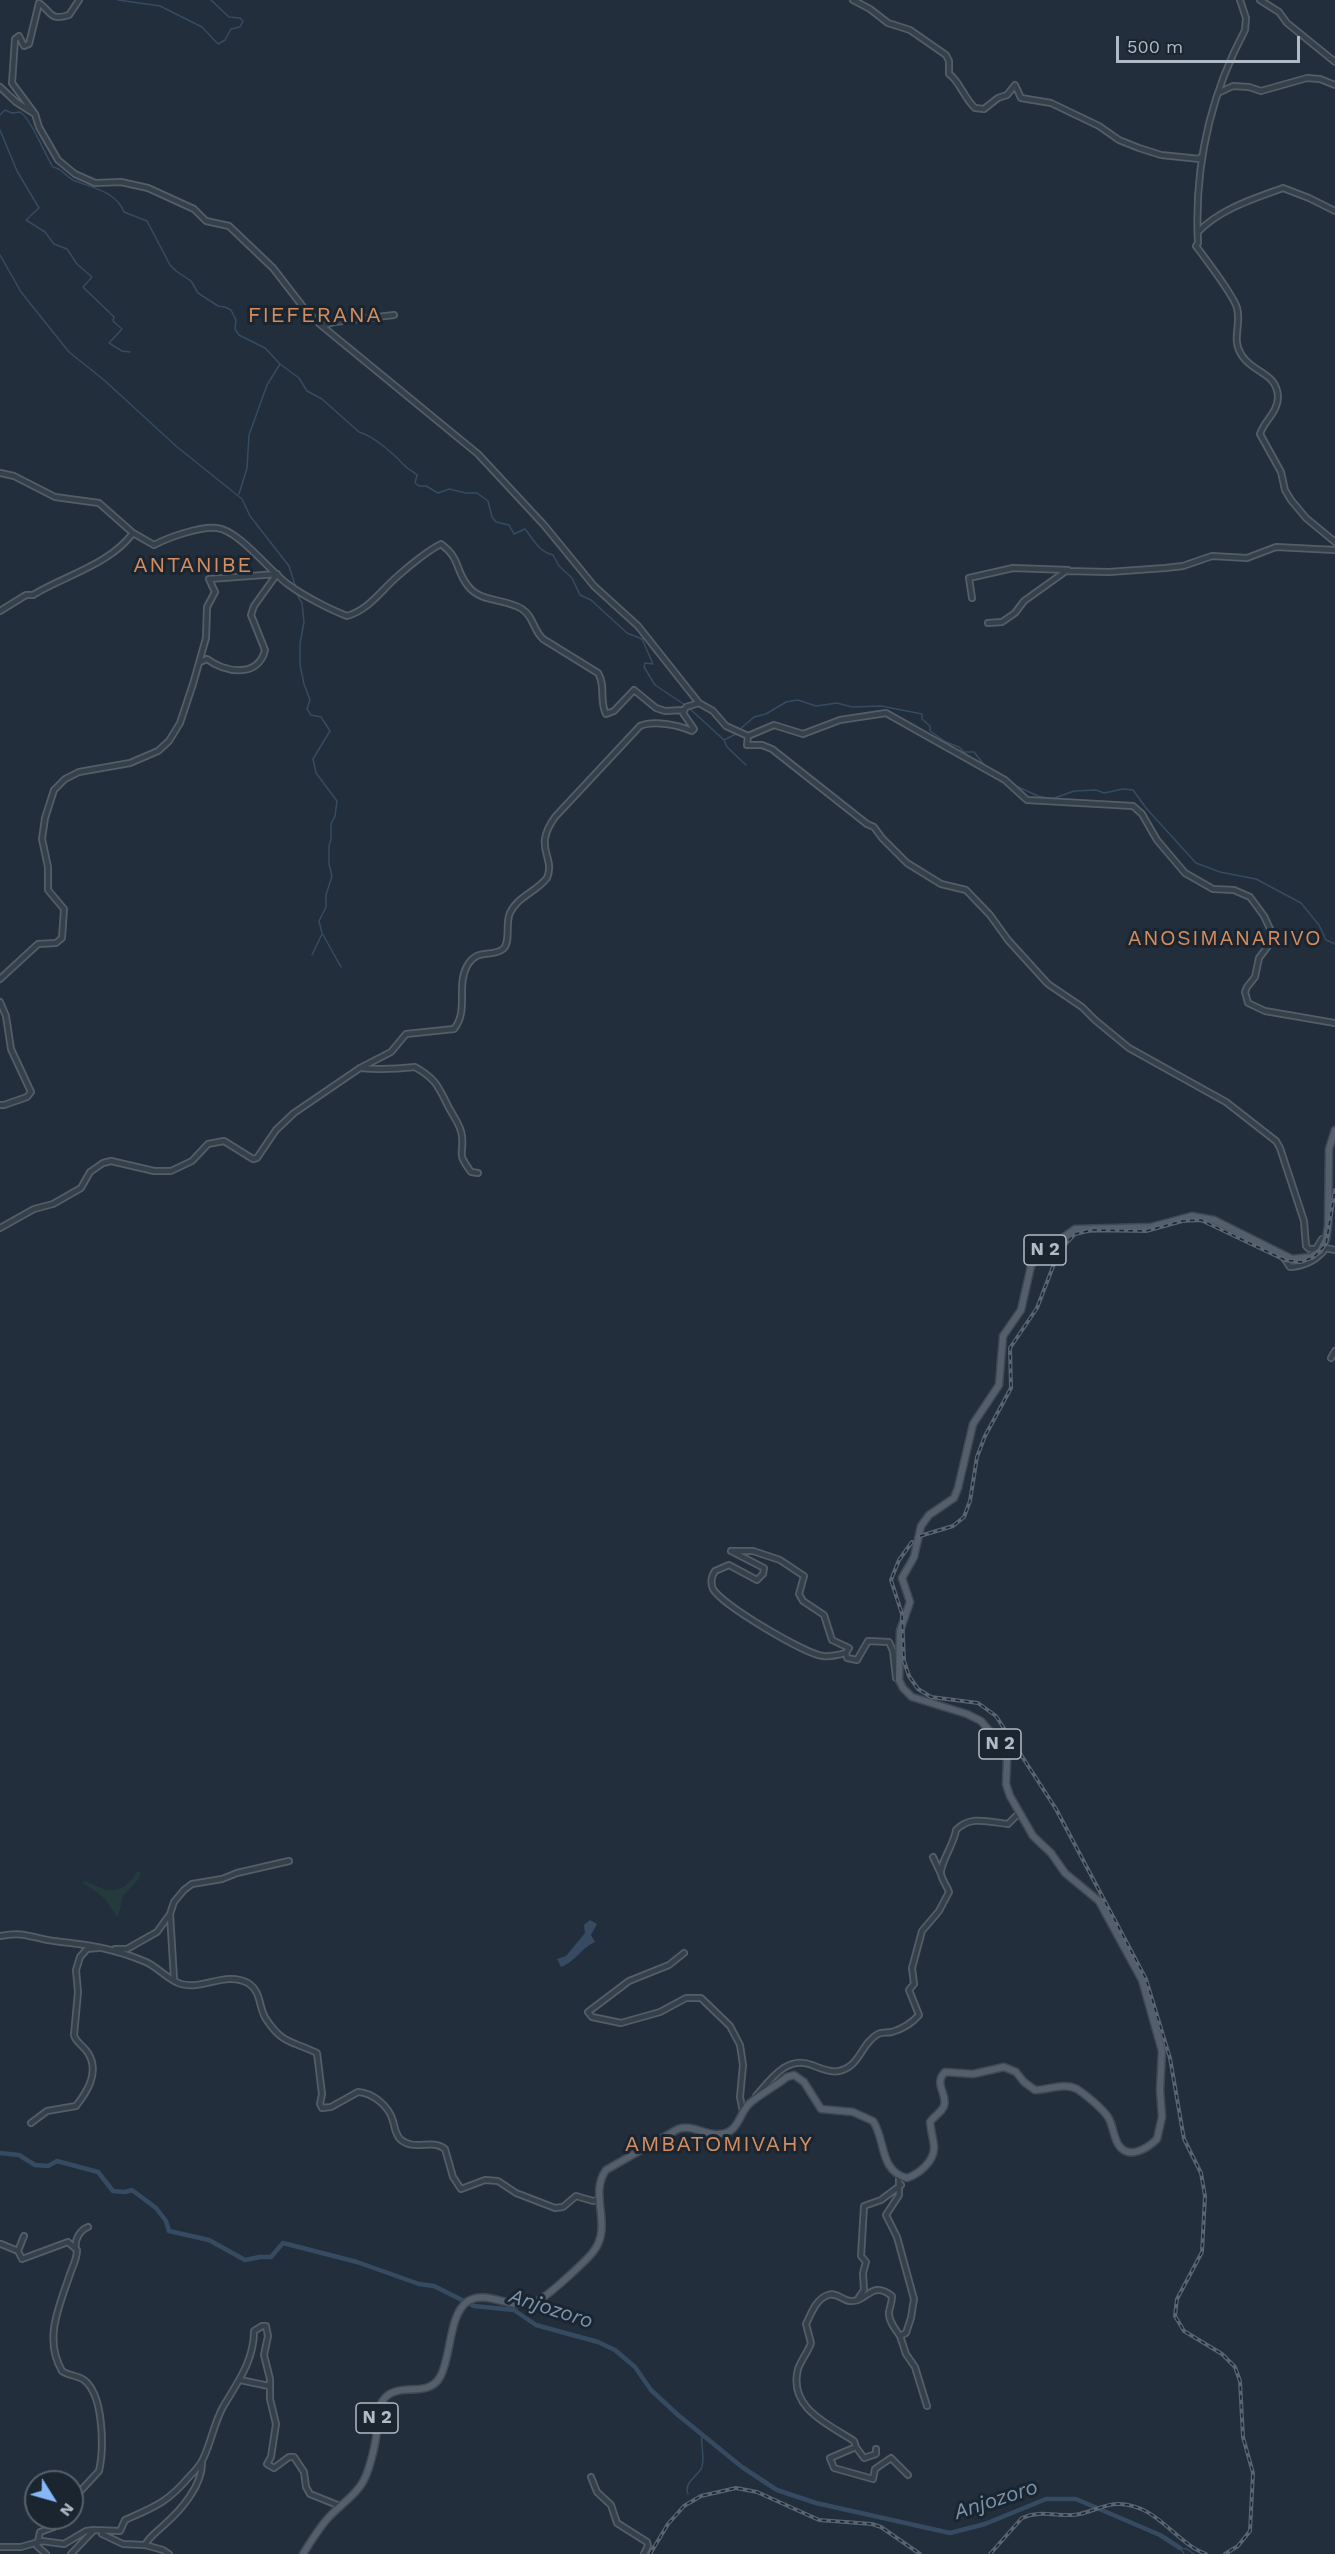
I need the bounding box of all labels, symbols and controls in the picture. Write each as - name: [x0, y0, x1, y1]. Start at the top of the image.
- scale bar: [1119, 24, 1304, 62]
- text: 500 m: [1127, 36, 1183, 57]
- district label: FIEFERANA: [248, 303, 382, 329]
- district label: ANTANIBE: [133, 553, 253, 579]
- district label: ANOSIMANARIVO: [1128, 926, 1322, 952]
- road number: N 2: [1024, 1235, 1066, 1265]
- road number: N 2: [979, 1729, 1021, 1759]
- district label: AMBATOMIVAHY: [625, 2132, 813, 2158]
- water label: Anjozoro: [506, 2284, 596, 2334]
- road number: N 2: [356, 2403, 398, 2433]
- north arrow: [24, 2470, 84, 2530]
- water label: Anjozoro: [951, 2475, 1041, 2525]
- text: N: [56, 2499, 78, 2520]

